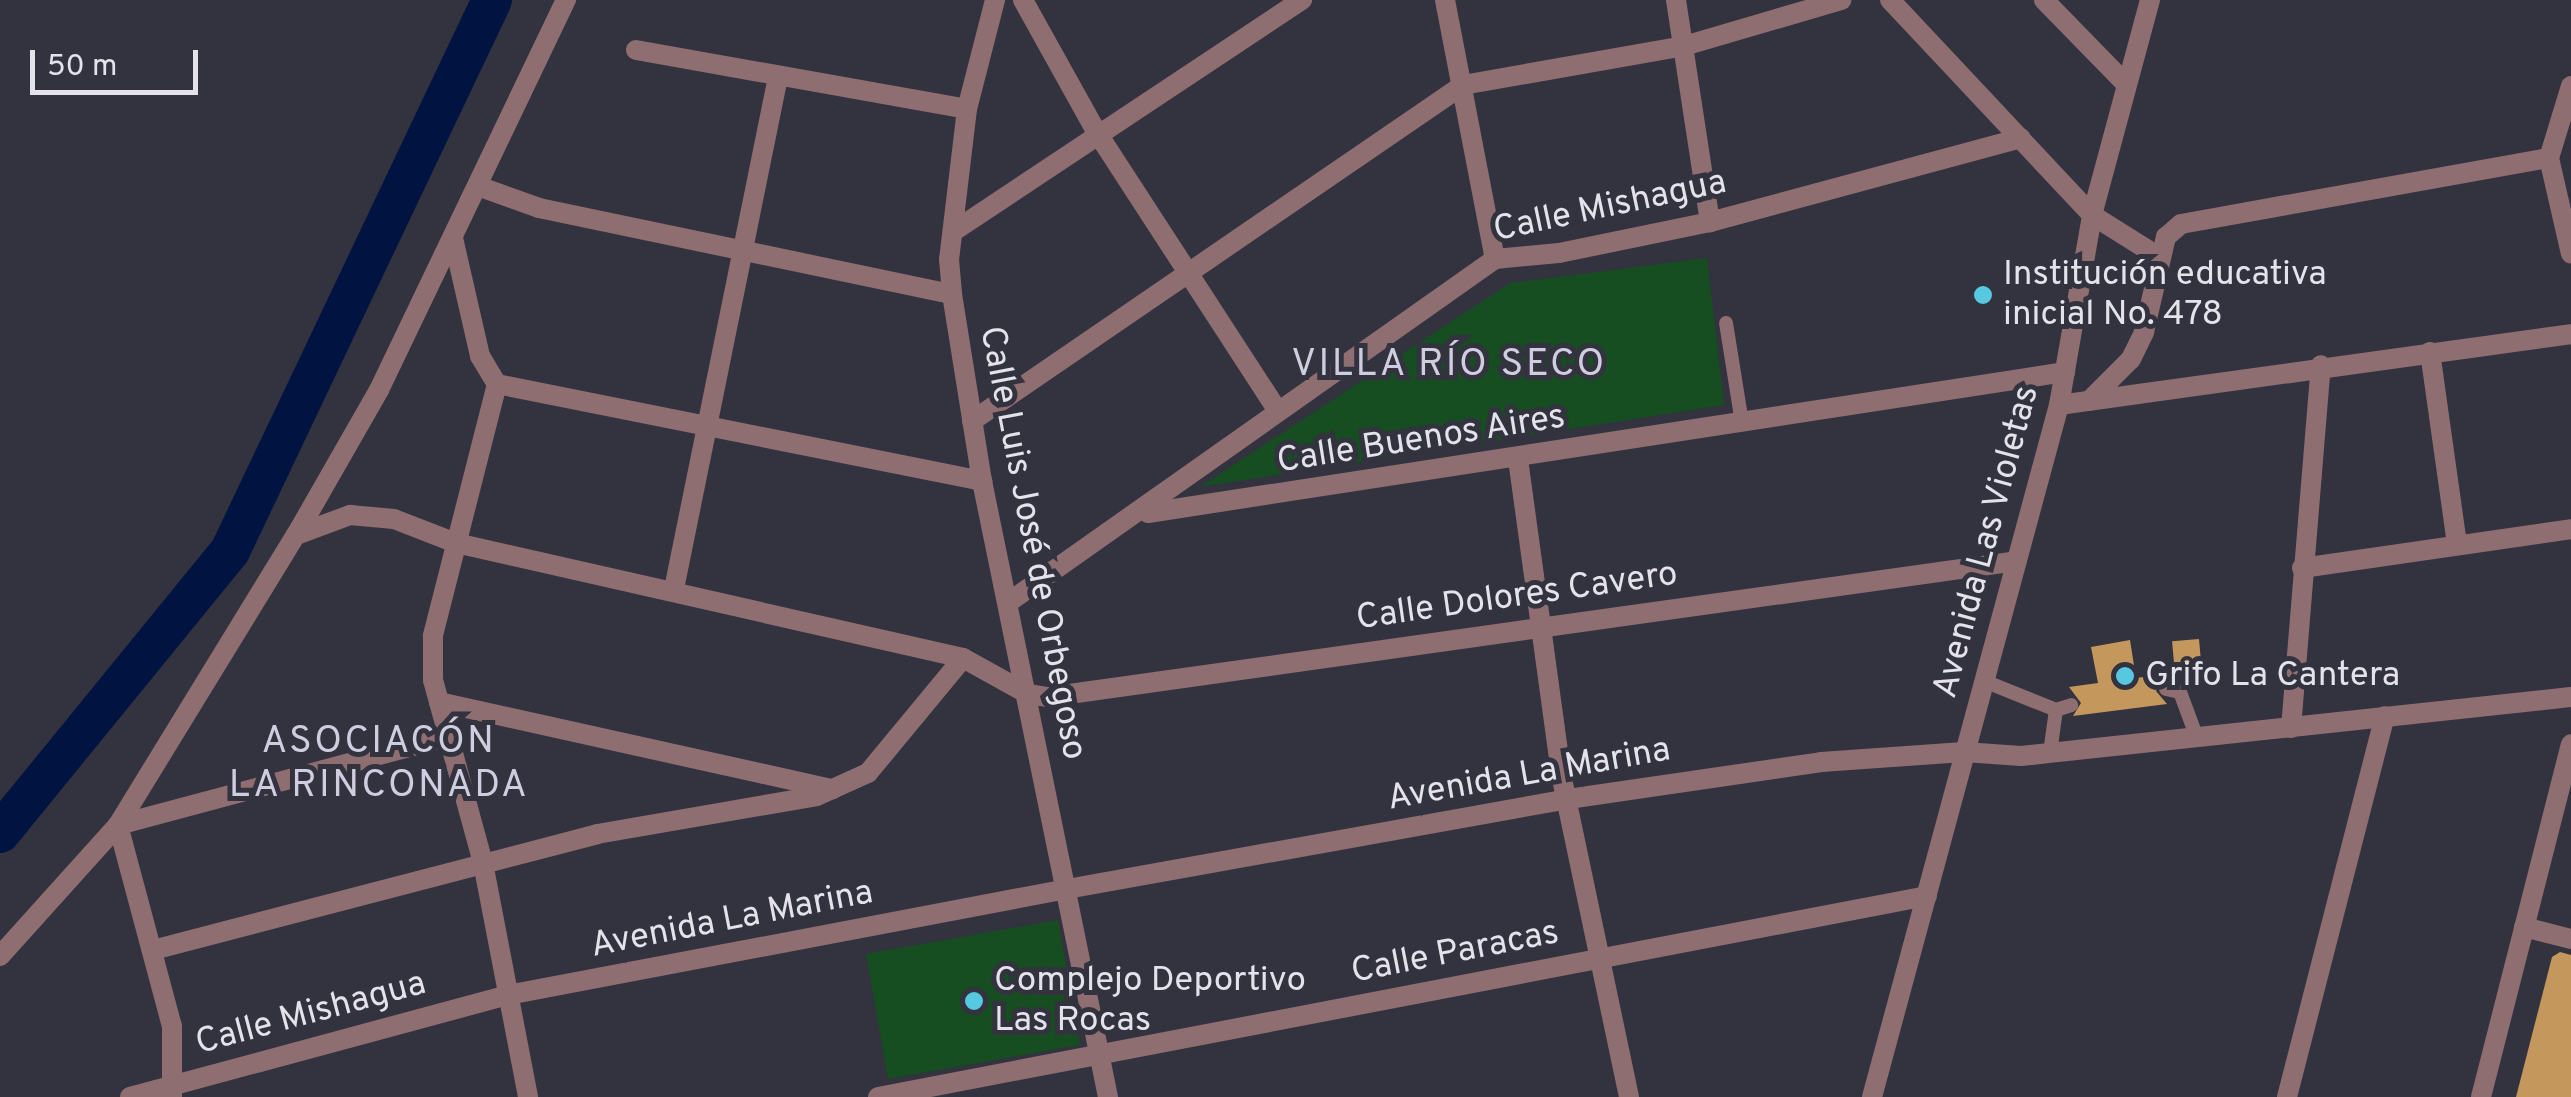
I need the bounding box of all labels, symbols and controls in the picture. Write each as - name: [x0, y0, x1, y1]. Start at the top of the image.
- scale bar: [35, 30, 202, 92]
- text: 50 m: [47, 49, 117, 86]
- street label: Calle Mishagua: [1490, 162, 1730, 252]
- place label: Institución educativa inicial No. 478: [2003, 254, 2327, 336]
- marker: Institución educativa inicial No. 478: [1972, 284, 1994, 306]
- street label: Calle Luis José de Orbegoso: [969, 323, 1095, 763]
- district label: VILLA RÍO SECO: [1291, 343, 1607, 389]
- street label: Avenida Las Violetas: [1925, 381, 2049, 703]
- street label: Calle Buenos Aires: [1273, 396, 1569, 484]
- street label: Calle Dolores Cavero: [1354, 554, 1680, 640]
- place label: Grifo La Cantera: [2145, 655, 2400, 697]
- marker: Grifo La Cantera: [2114, 665, 2136, 687]
- district label: ASOCIACÓN LA RINCONADA: [228, 720, 530, 809]
- street label: Avenida La Marina: [1384, 729, 1674, 821]
- street label: Avenida La Marina: [587, 872, 877, 968]
- street label: Calle Paracas: [1348, 912, 1562, 994]
- place label: Complejo Deportivo Las Rocas: [994, 960, 1306, 1042]
- street label: Calle Mishagua: [191, 963, 431, 1065]
- marker: Complejo Deportivo Las Rocas: [963, 990, 985, 1012]

